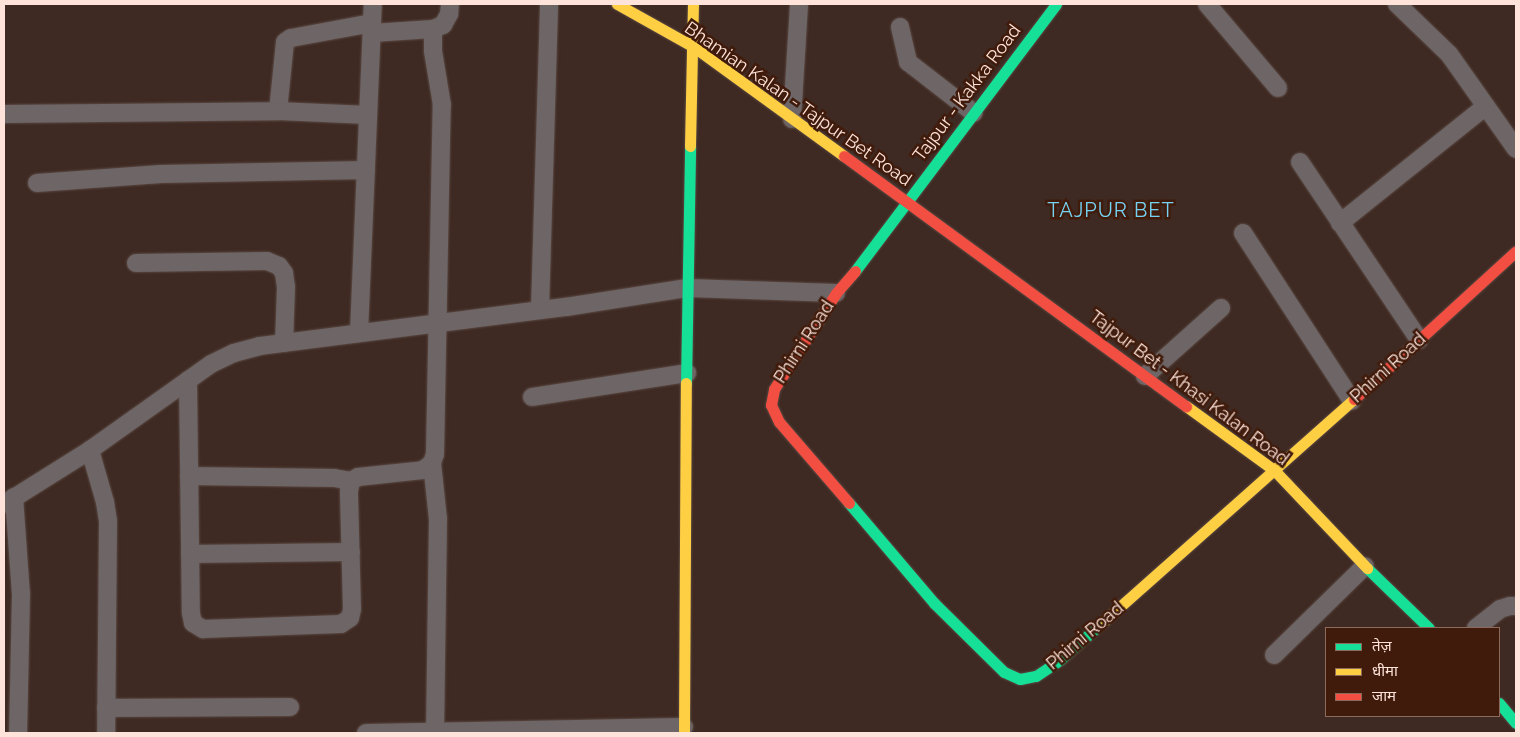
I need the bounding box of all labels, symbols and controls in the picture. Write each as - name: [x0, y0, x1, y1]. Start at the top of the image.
- street label: Bhamian Kalan - Tajpur Bet Road: [680, 17, 916, 191]
- street label: Tajpur - Kakka Road: [908, 20, 1026, 166]
- district label: TAJPUR BET: [1046, 198, 1176, 222]
- street label: Phirni Road: [769, 297, 839, 387]
- street label: Tajpur Bet - Khasi Kalan Road: [1085, 306, 1293, 470]
- street label: Phirni Road: [1346, 328, 1430, 408]
- street label: Phirni Road: [1042, 597, 1128, 675]
- legend: [1325, 627, 1500, 717]
- text: तेज़: [1372, 637, 1392, 655]
- text: धीमा: [1372, 662, 1398, 680]
- text: जाम: [1372, 687, 1396, 705]

